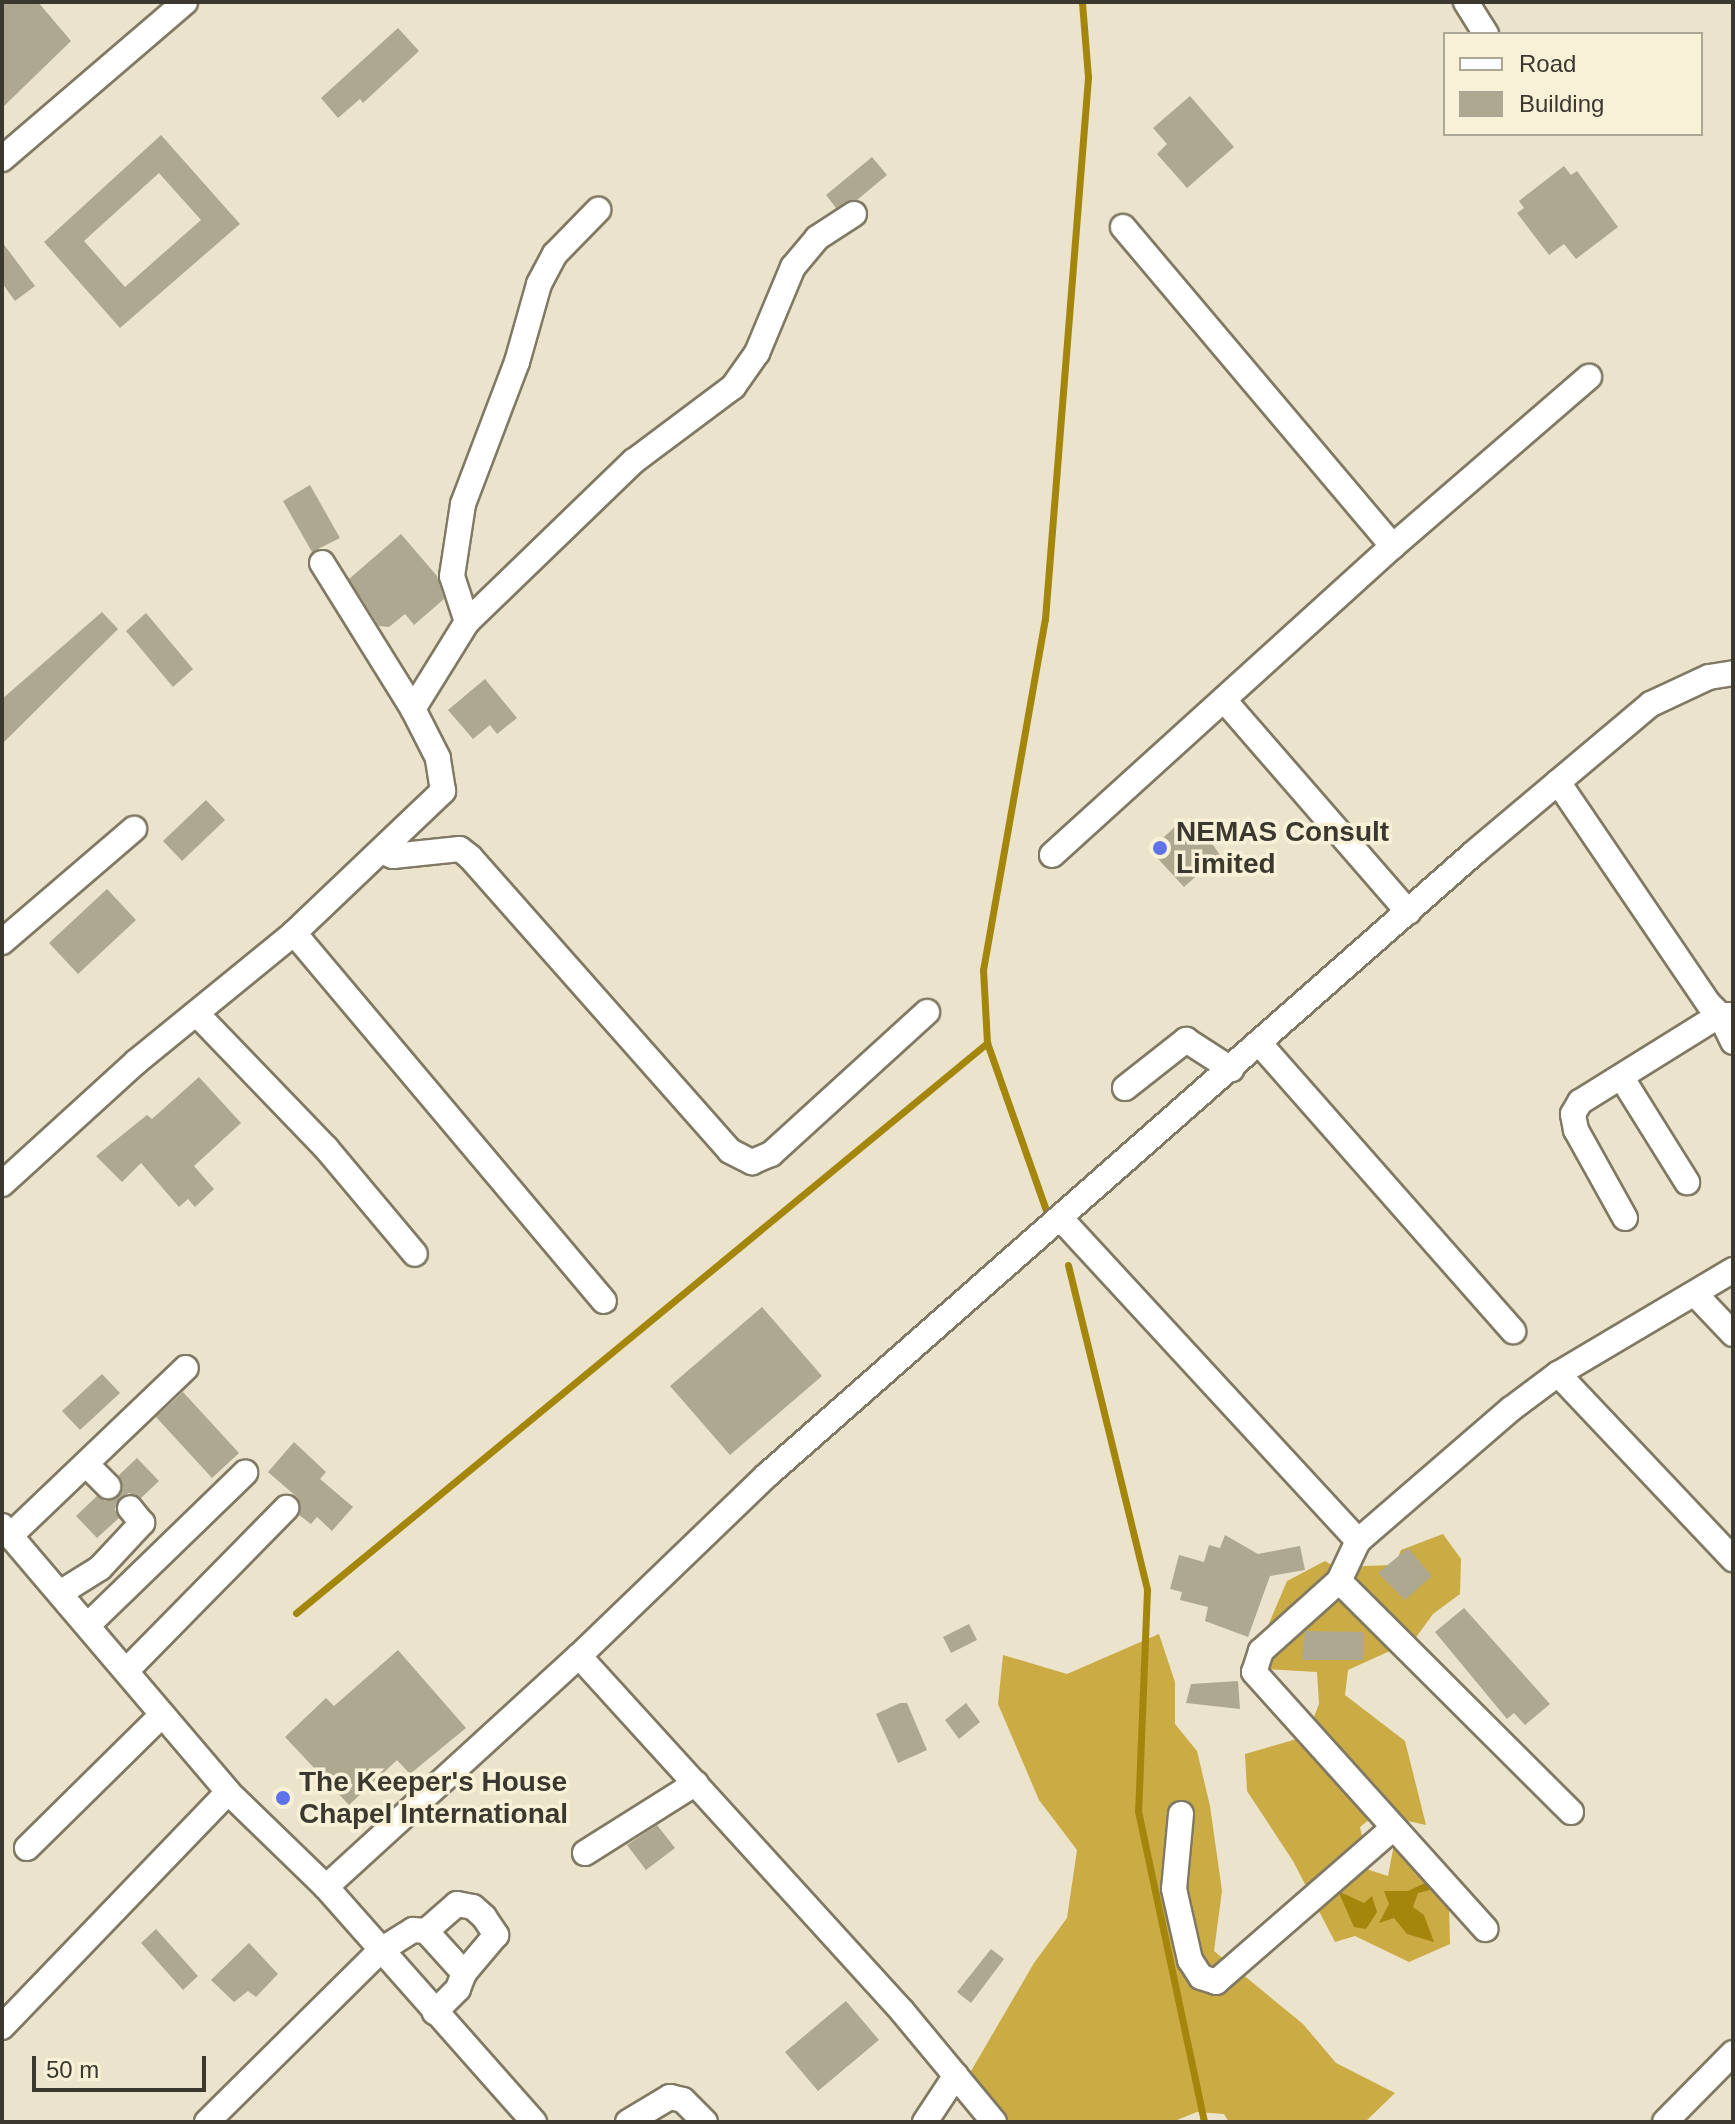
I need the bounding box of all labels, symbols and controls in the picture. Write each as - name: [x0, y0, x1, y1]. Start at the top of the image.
- legend: [1443, 32, 1703, 136]
- text: Road: [1519, 50, 1576, 77]
- text: Building: [1519, 90, 1604, 117]
- place label: NEMAS Consult Limited: [1176, 815, 1389, 881]
- marker: NEMAS Consult Limited: [1151, 839, 1169, 857]
- place label: The Keeper's House Chapel International: [299, 1765, 568, 1831]
- marker: The Keeper's House Chapel International: [274, 1789, 292, 1807]
- scale bar: [36, 2040, 210, 2090]
- text: 50 m: [46, 2056, 99, 2083]

